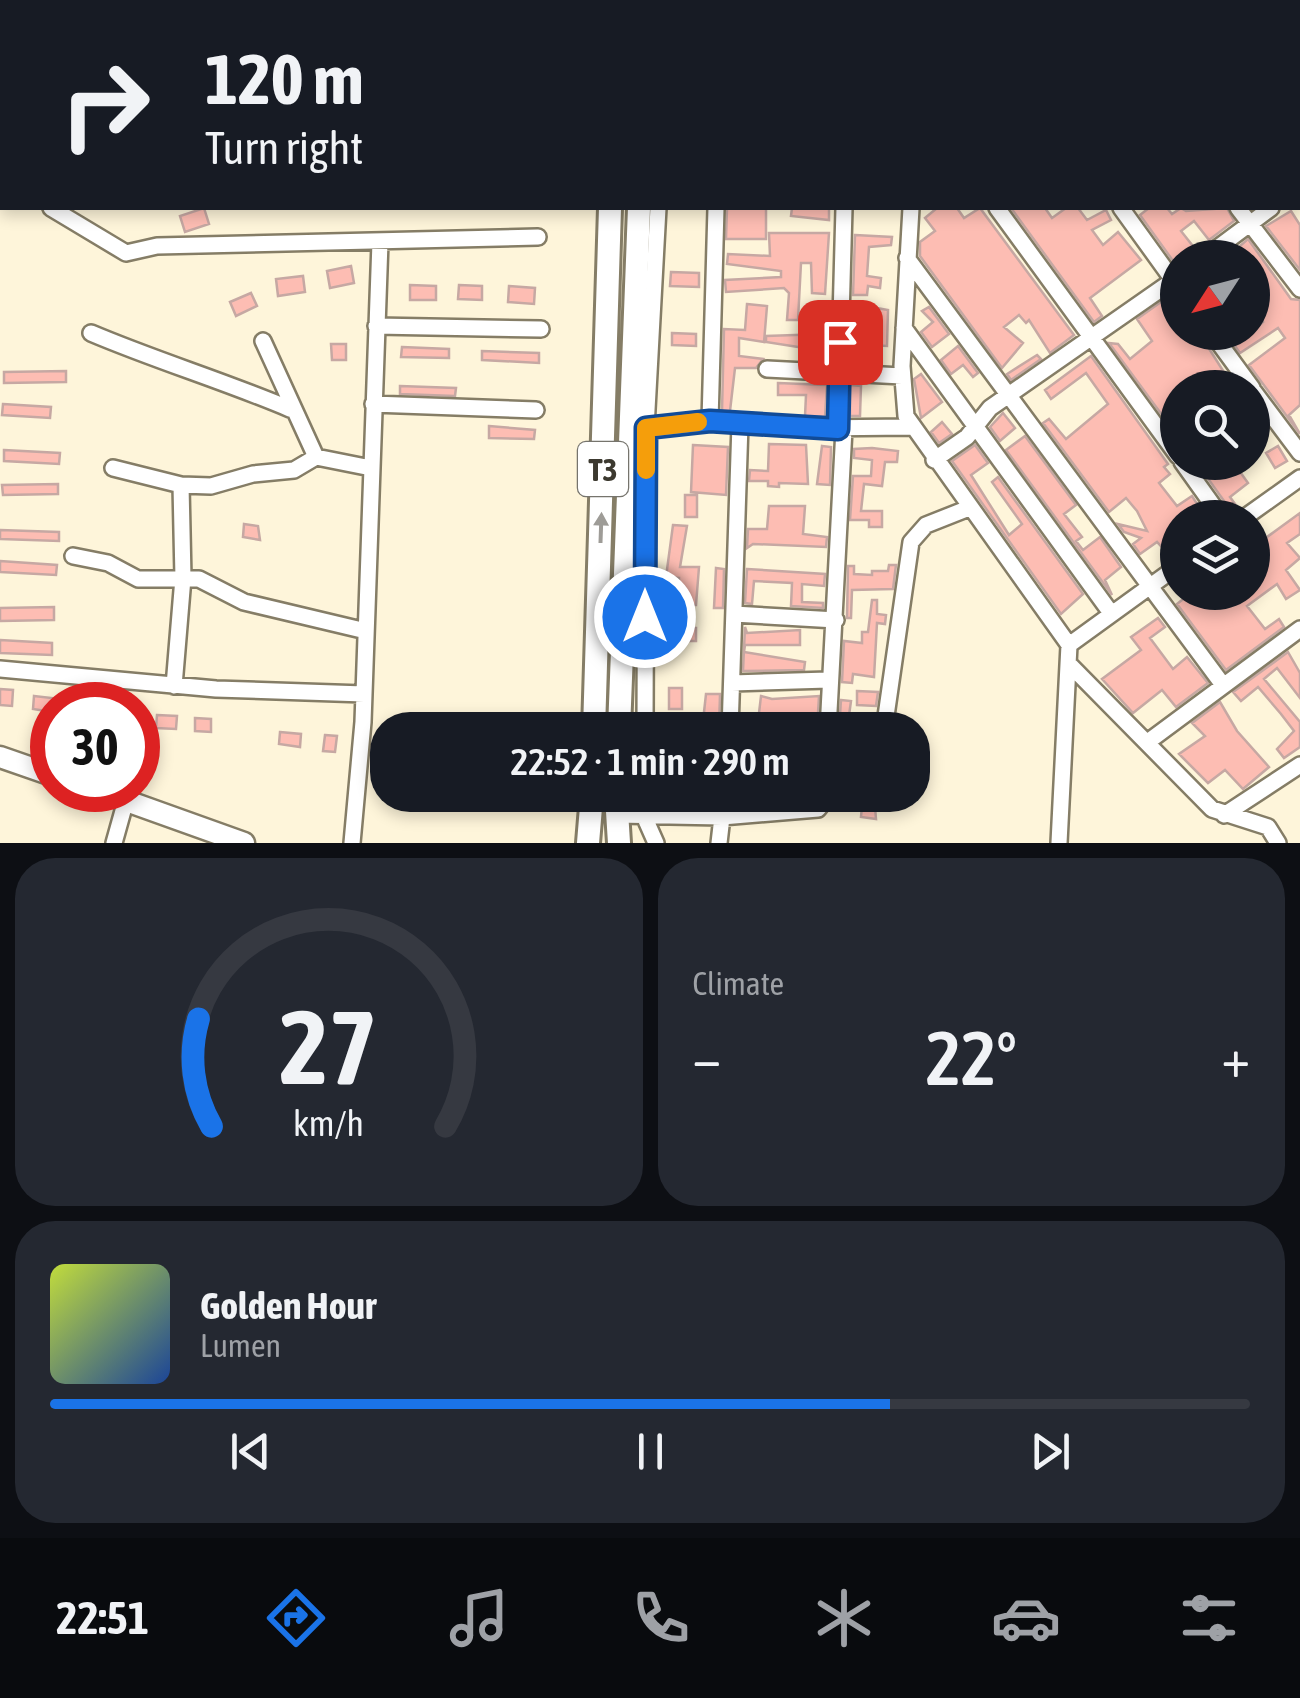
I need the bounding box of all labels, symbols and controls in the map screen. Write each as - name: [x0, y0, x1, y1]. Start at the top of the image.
- text: 120 m: [205, 39, 364, 119]
- icon: right: [40, 40, 170, 170]
- text: Turn right: [205, 122, 363, 174]
- north arrow: [1160, 240, 1270, 350]
- map controls: [1160, 240, 1270, 610]
- pin: [798, 300, 883, 385]
- icon: arrive: [813, 315, 868, 370]
- button: search: [1160, 370, 1270, 480]
- road number: T3: [578, 442, 628, 496]
- button: layers: [1160, 500, 1270, 610]
- one-way arrow: [593, 511, 609, 543]
- position arrow: [593, 565, 697, 669]
- speed limit sign: 30: [30, 682, 160, 812]
- text: 22:52 · 1 min · 290 m: [510, 740, 790, 783]
- text: Climate: [693, 965, 784, 1002]
- text: 27: [280, 987, 378, 1106]
- text: 22°: [926, 1015, 1017, 1101]
- text: −: [693, 1026, 721, 1089]
- text: +: [1221, 1026, 1250, 1089]
- text: km/h: [293, 1103, 364, 1144]
- text: Golden Hour: [200, 1284, 376, 1327]
- text: Lumen: [200, 1327, 281, 1364]
- icon: previous: [223, 1424, 278, 1479]
- icon: pause: [623, 1424, 678, 1479]
- icon: next: [1023, 1424, 1078, 1479]
- icon: directions: [261, 1583, 331, 1653]
- icon: music: [444, 1583, 514, 1653]
- icon: phone: [626, 1583, 696, 1653]
- icon: climate: [809, 1583, 879, 1653]
- icon: car: [991, 1583, 1061, 1653]
- icon: filters: [1174, 1583, 1244, 1653]
- text: 22:51: [56, 1592, 149, 1644]

